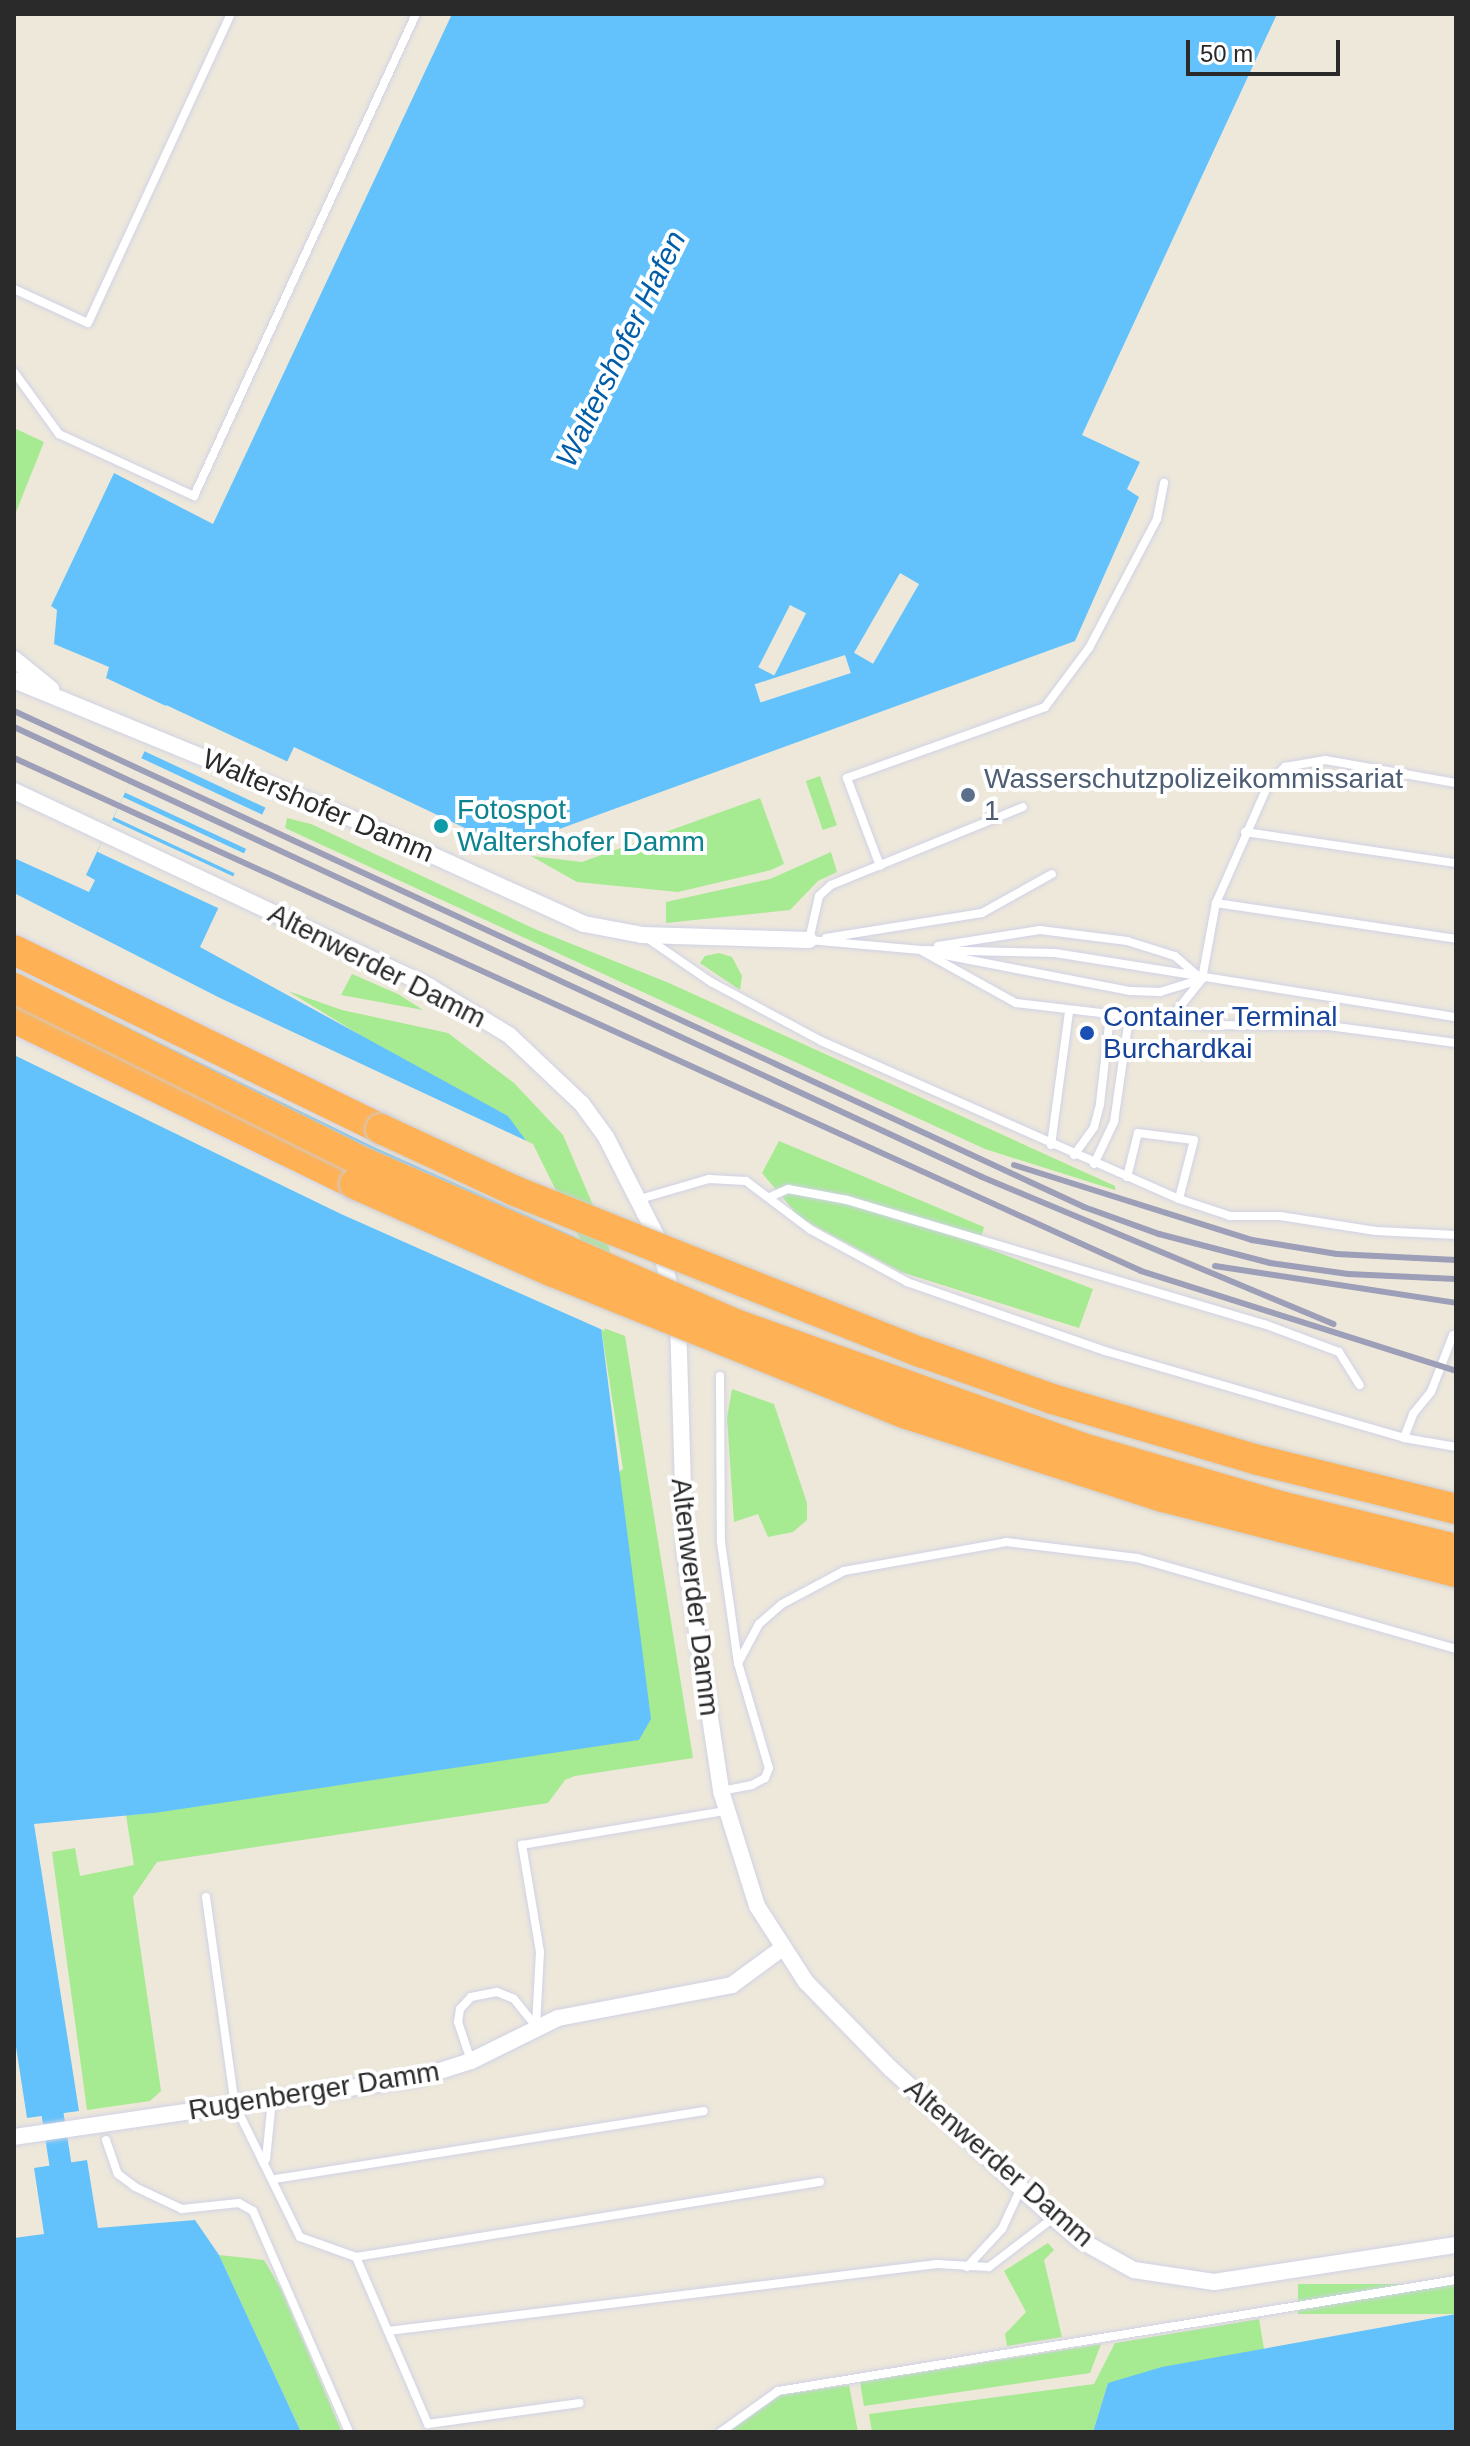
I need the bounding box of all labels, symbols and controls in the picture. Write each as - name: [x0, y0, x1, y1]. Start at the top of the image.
- scale bar: [1190, 24, 1344, 74]
- text: 50 m: [1200, 40, 1253, 67]
- water label: Waltershofer Hafen: [548, 225, 694, 473]
- street label: Waltershofer Damm: [197, 742, 439, 870]
- place label: Wasserschutzpolizeikommissariat 1: [984, 762, 1403, 828]
- marker: Wasserschutzpolizeikommissariat 1: [959, 786, 977, 804]
- place label: Fotospot Waltershofer Damm: [457, 793, 705, 859]
- marker: Fotospot Waltershofer Damm: [432, 817, 450, 835]
- street label: Altenwerder Damm: [263, 897, 491, 1035]
- place label: Container Terminal Burchardkai: [1103, 1000, 1338, 1066]
- marker: Container Terminal Burchardkai: [1078, 1024, 1096, 1042]
- street label: Altenwerder Damm: [664, 1476, 726, 1718]
- street label: Rugenberger Damm: [186, 2055, 442, 2127]
- street label: Altenwerder Damm: [898, 2072, 1100, 2254]

